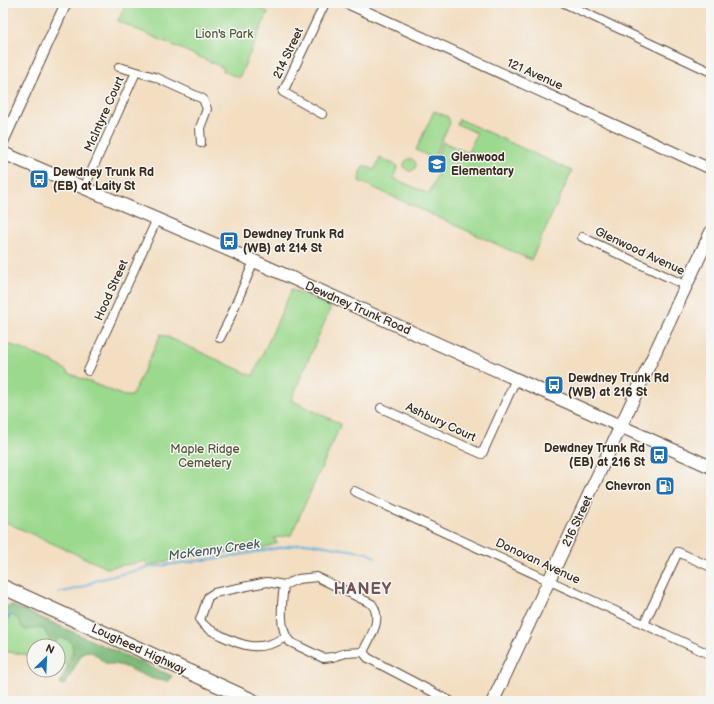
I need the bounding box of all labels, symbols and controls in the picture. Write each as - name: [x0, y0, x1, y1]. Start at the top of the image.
- street label: 214 Street: [270, 25, 307, 81]
- park label: Lion's Park: [195, 27, 253, 42]
- street label: 121 Avenue: [504, 55, 565, 93]
- street label: McIntyre Court: [81, 74, 128, 154]
- place label: Glenwood Elementary: [451, 150, 514, 179]
- school or university icon: Glenwood Elementary: [426, 153, 448, 175]
- place label: Dewdney Trunk Rd (EB) at Laity St: [53, 165, 154, 194]
- bus stop icon: Dewdney Trunk Rd (EB) at Laity St: [28, 168, 50, 190]
- street label: Glenwood Avenue: [592, 224, 687, 279]
- place label: Dewdney Trunk Rd (WB) at 214 St: [243, 227, 344, 256]
- bus stop icon: Dewdney Trunk Rd (WB) at 214 St: [218, 230, 240, 252]
- street label: Hood Street: [91, 257, 132, 323]
- street label: Dewdney Trunk Road: [303, 278, 413, 339]
- place label: Dewdney Trunk Rd (WB) at 216 St: [568, 371, 669, 400]
- bus stop icon: Dewdney Trunk Rd (WB) at 216 St: [543, 374, 565, 396]
- street label: Ashbury Court: [403, 400, 479, 445]
- place label: Dewdney Trunk Rd (EB) at 216 St: [544, 441, 645, 470]
- park label: Maple Ridge Cemetery: [170, 442, 240, 471]
- bus stop icon: Dewdney Trunk Rd (EB) at 216 St: [648, 444, 670, 466]
- fuel station icon: Chevron: [654, 475, 676, 497]
- place label: Chevron: [605, 479, 651, 494]
- street label: 216 Street: [559, 493, 596, 549]
- street label: Donovan Avenue: [493, 535, 582, 588]
- water label: McKenny Creek: [167, 536, 261, 564]
- district label: HANEY: [334, 580, 392, 599]
- street label: Lougheed Highway: [89, 621, 189, 678]
- north arrow: [26, 638, 66, 678]
- text: N: [43, 642, 56, 657]

